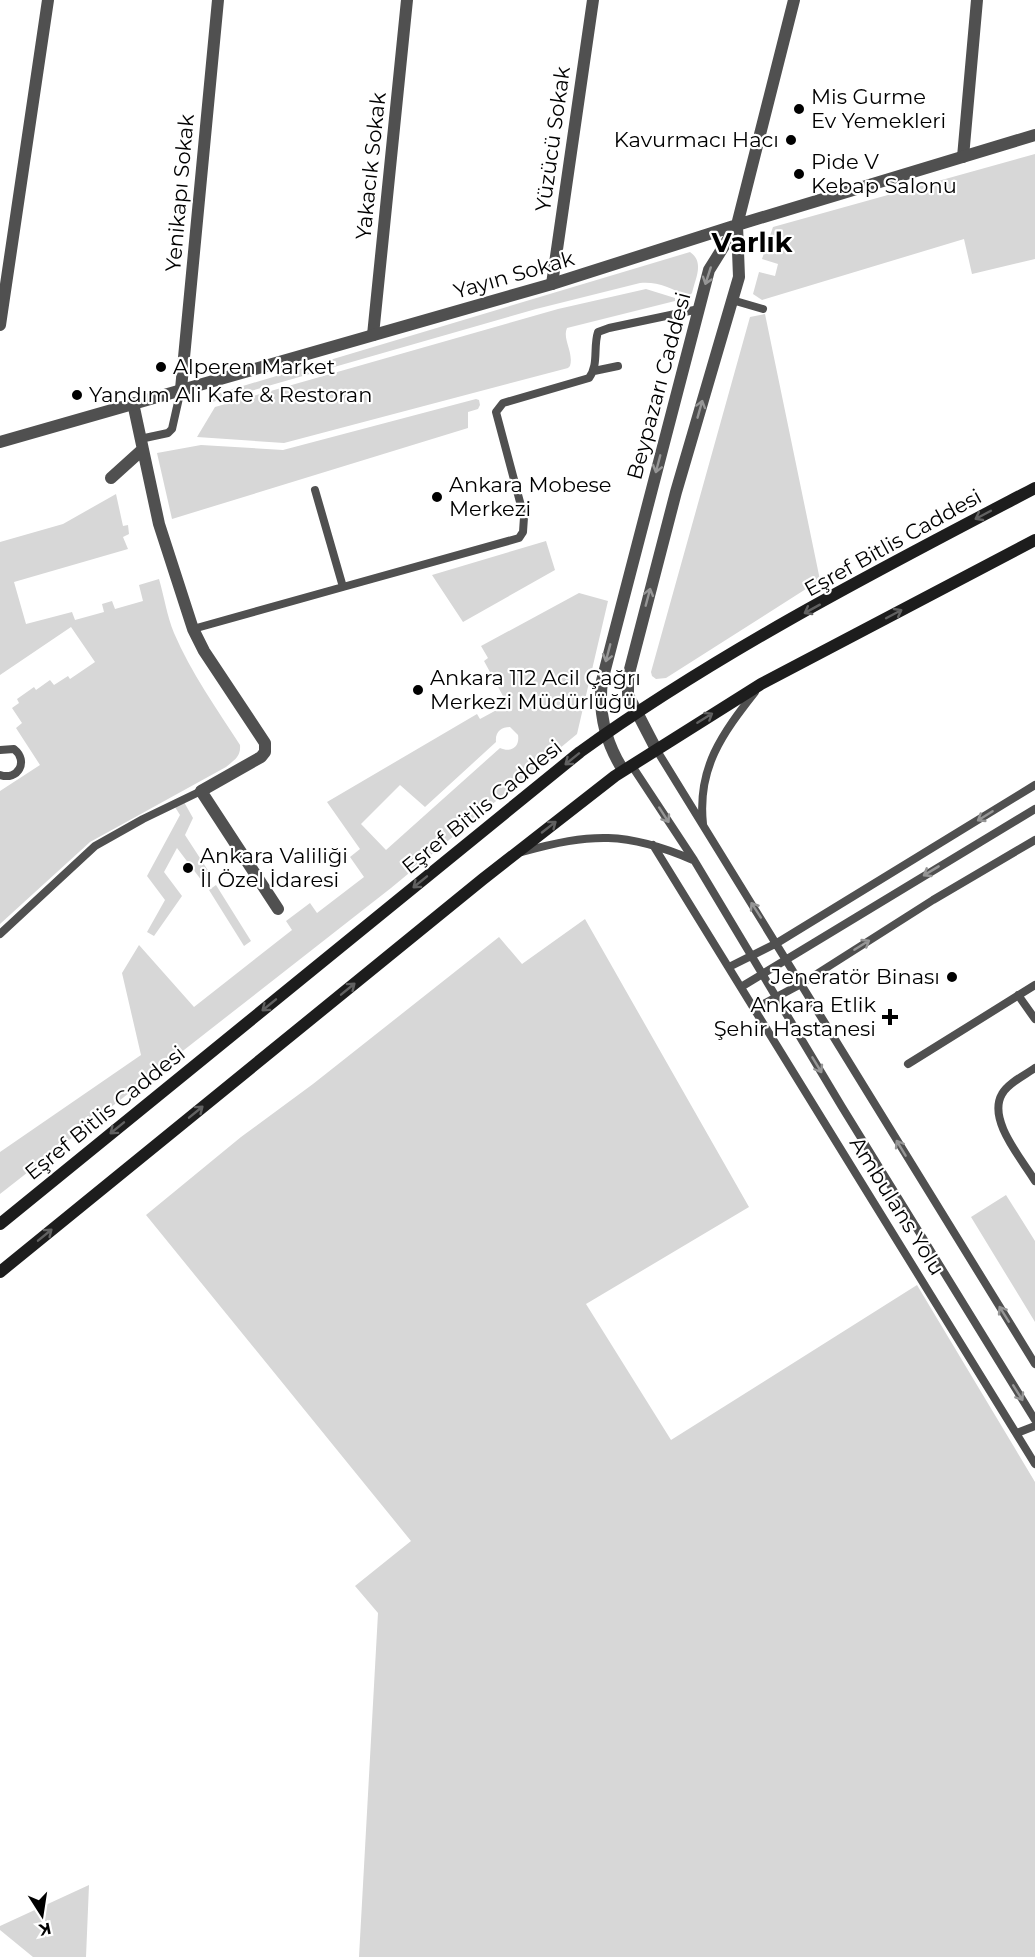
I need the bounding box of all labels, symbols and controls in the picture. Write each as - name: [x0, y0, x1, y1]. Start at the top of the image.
- street label: Yüzücü Sokak: [530, 64, 575, 213]
- place label: Mis Gurme Ev Yemekleri: [811, 84, 946, 133]
- street label: Yakacık Sokak: [350, 91, 391, 241]
- marker: Mis Gurme Ev Yemekleri: [792, 102, 806, 116]
- street label: Yenikapı Sokak: [160, 113, 199, 273]
- place label: Kavurmacı Hacı: [614, 127, 779, 152]
- marker: Kavurmacı Hacı: [784, 133, 798, 147]
- place label: Pide V Kebap Salonu: [811, 149, 957, 198]
- marker: Pide V Kebap Salonu: [792, 167, 806, 181]
- district label: Varlık: [711, 226, 793, 259]
- street label: Yayın Sokak: [451, 245, 577, 304]
- one-way arrow: [702, 266, 713, 285]
- street label: Beypazarı Caddesi: [621, 289, 696, 482]
- place label: Alperen Market: [173, 354, 335, 379]
- marker: Alperen Market: [154, 360, 168, 374]
- place label: Yandım Ali Kafe & Restoran: [89, 382, 372, 407]
- marker: Yandım Ali Kafe & Restoran: [70, 388, 84, 402]
- one-way arrow: [695, 400, 706, 419]
- one-way arrow: [652, 454, 664, 473]
- place label: Ankara Mobese Merkezi: [449, 472, 612, 521]
- street label: Eşref Bitlis Caddesi: [800, 483, 986, 602]
- marker: Ankara Mobese Merkezi: [430, 490, 444, 504]
- one-way arrow: [975, 510, 993, 521]
- one-way arrow: [643, 588, 655, 607]
- one-way arrow: [804, 603, 821, 615]
- one-way arrow: [885, 608, 903, 619]
- one-way arrow: [602, 643, 614, 662]
- place label: Ankara 112 Acil Çağrı Merkezi Müdürlüğü: [430, 665, 641, 714]
- marker: Ankara 112 Acil Çağrı Merkezi Müdürlüğü: [411, 683, 425, 697]
- one-way arrow: [696, 712, 713, 724]
- street label: Eşref Bitlis Caddesi: [397, 734, 567, 879]
- one-way arrow: [564, 753, 580, 766]
- one-way arrow: [658, 806, 670, 823]
- one-way arrow: [977, 810, 994, 822]
- one-way arrow: [540, 821, 556, 834]
- place label: Ankara Valiliği İl Özel İdaresi: [200, 843, 348, 892]
- marker: Ankara Valiliği İl Özel İdaresi: [181, 861, 195, 875]
- one-way arrow: [923, 866, 940, 878]
- one-way arrow: [412, 876, 428, 889]
- one-way arrow: [749, 902, 761, 919]
- one-way arrow: [853, 939, 870, 951]
- place label: Jeneratör Binası: [770, 964, 940, 989]
- marker: Jeneratör Binası: [945, 970, 959, 984]
- one-way arrow: [339, 982, 355, 995]
- place label: Ankara Etlik Şehir Hastanesi: [714, 992, 876, 1041]
- one-way arrow: [261, 999, 277, 1012]
- marker: Ankara Etlik Şehir Hastanesi: [881, 1008, 899, 1026]
- street label: Eşref Bitlis Caddesi: [20, 1040, 190, 1185]
- one-way arrow: [811, 1056, 823, 1073]
- one-way arrow: [188, 1106, 204, 1119]
- one-way arrow: [110, 1122, 126, 1135]
- street label: Ambulans Yolu: [845, 1132, 950, 1280]
- one-way arrow: [895, 1140, 907, 1157]
- one-way arrow: [37, 1229, 53, 1242]
- one-way arrow: [997, 1306, 1009, 1323]
- one-way arrow: [1012, 1384, 1025, 1401]
- north arrow: [12, 1885, 72, 1945]
- text: K: [36, 1919, 53, 1940]

